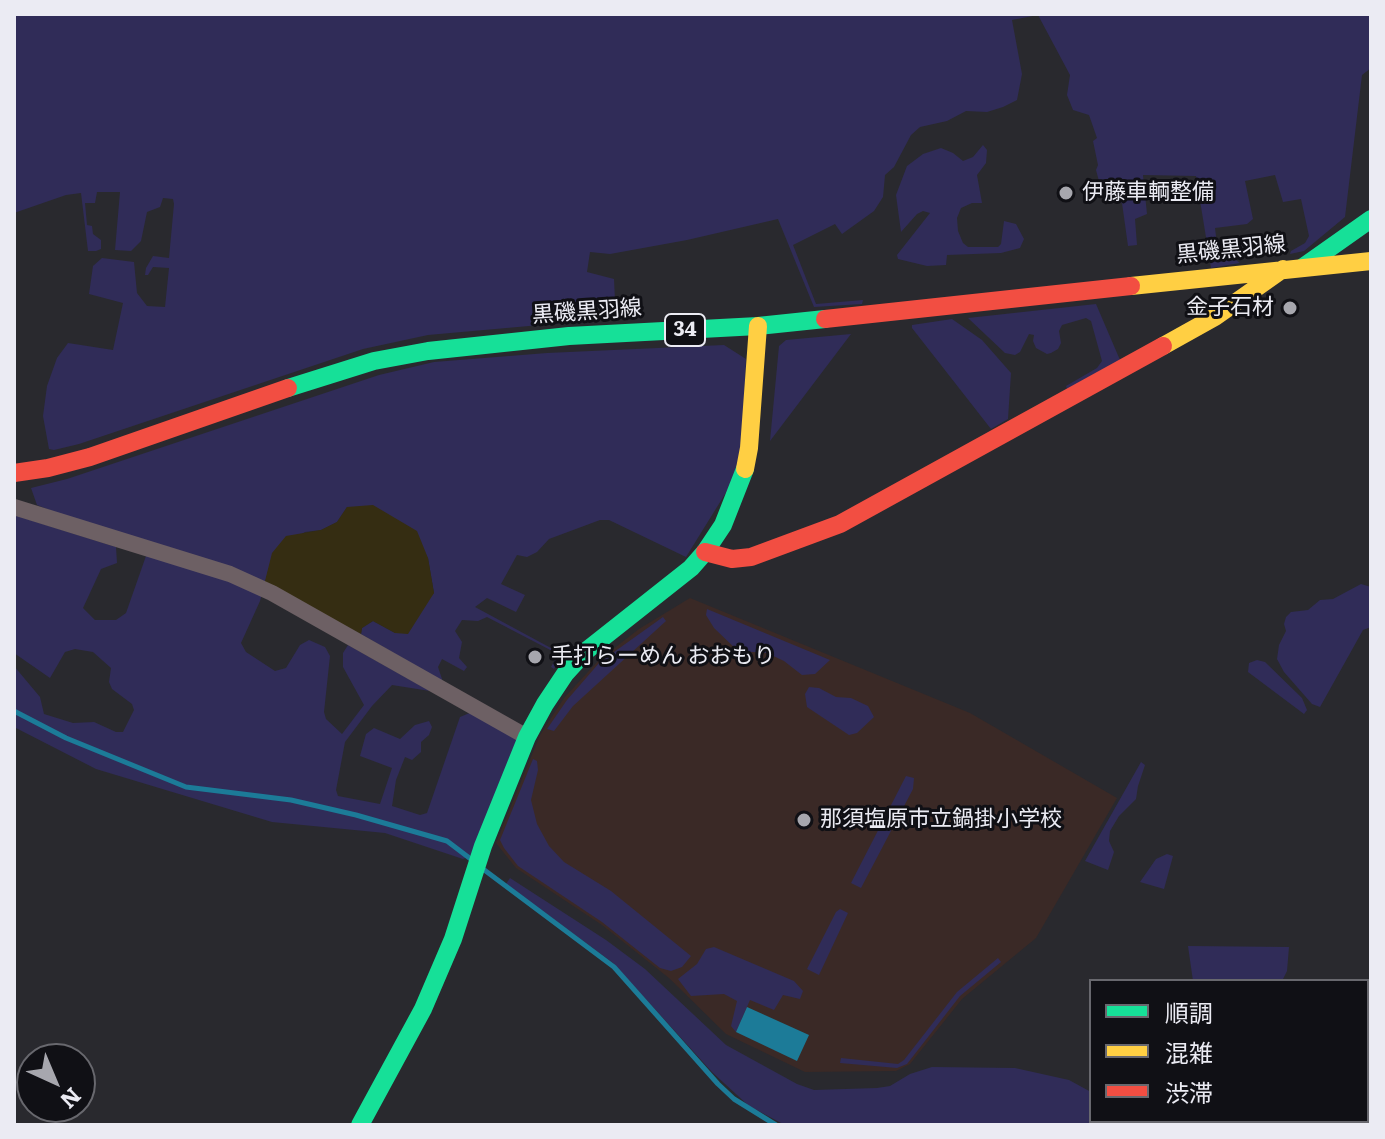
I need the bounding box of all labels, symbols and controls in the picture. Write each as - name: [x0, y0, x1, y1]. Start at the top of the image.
- place label: 伊藤車輌整備: [1082, 180, 1214, 206]
- marker: 伊藤車輌整備: [1057, 184, 1075, 202]
- street label: 黒磯黒羽線: [1175, 231, 1287, 269]
- street label: 黒磯黒羽線: [531, 295, 643, 329]
- place label: 金子石材: [1186, 295, 1274, 321]
- marker: 金子石材: [1281, 299, 1299, 317]
- road number: 34: [665, 314, 705, 346]
- place label: 手打らーめん おおもり: [551, 644, 775, 670]
- marker: 手打らーめん おおもり: [526, 648, 544, 666]
- place label: 那須塩原市立鍋掛小学校: [820, 807, 1062, 833]
- marker: 那須塩原市立鍋掛小学校: [795, 811, 813, 829]
- legend: [1089, 979, 1369, 1123]
- text: 順調: [1165, 994, 1213, 1029]
- text: 混雑: [1165, 1034, 1213, 1069]
- north arrow: [16, 1043, 96, 1123]
- text: 渋滞: [1165, 1074, 1213, 1109]
- text: N: [54, 1081, 90, 1117]

